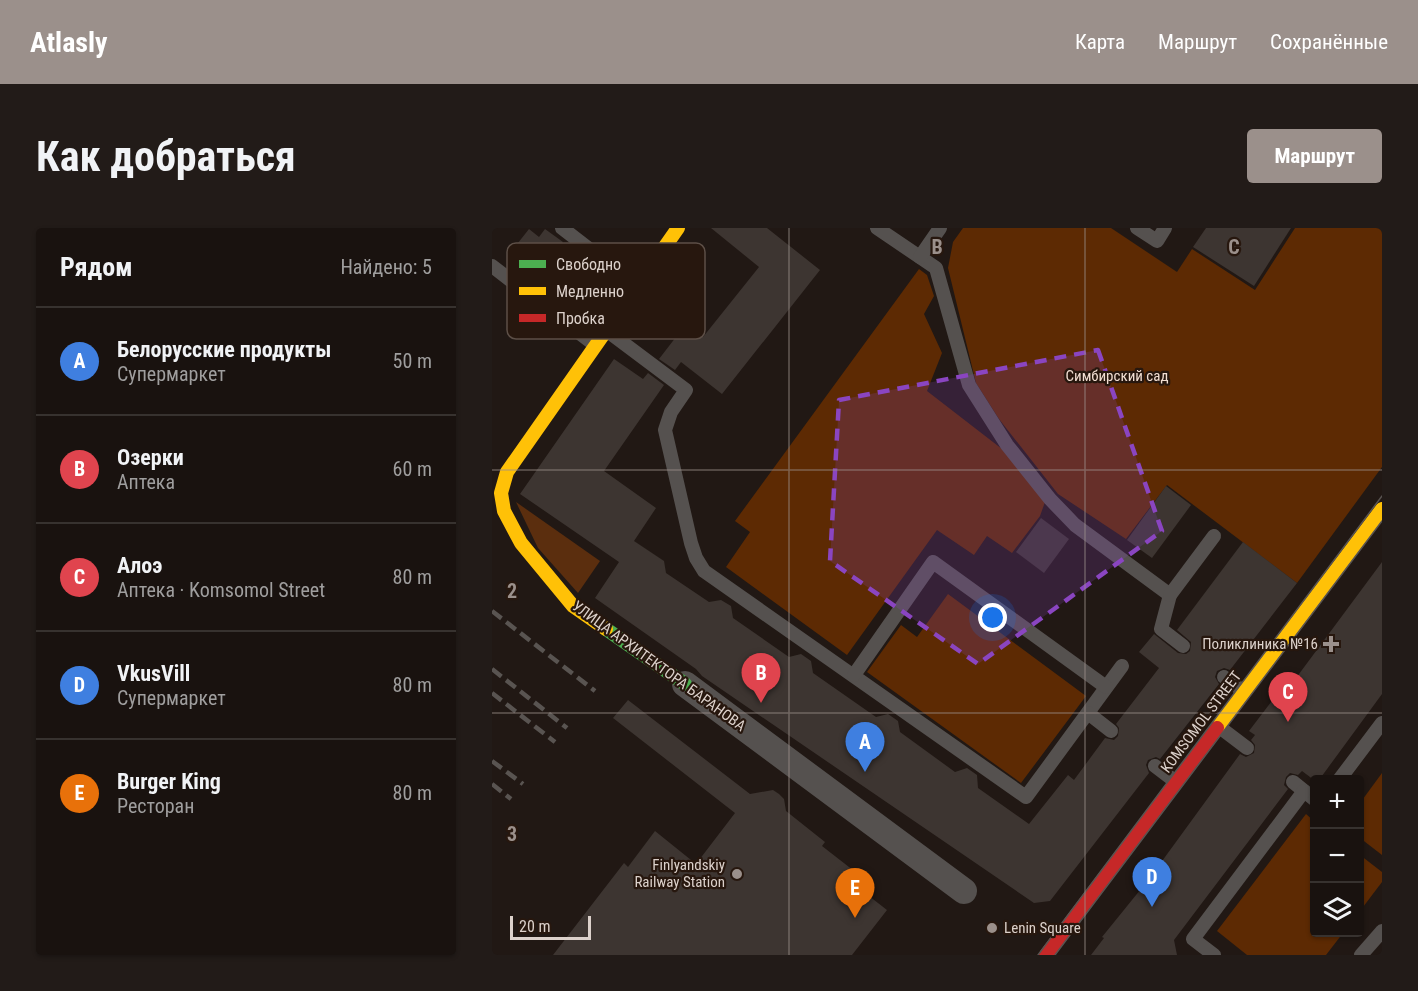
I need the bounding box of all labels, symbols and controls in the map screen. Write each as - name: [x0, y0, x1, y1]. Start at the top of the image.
- text: Atlasly: [30, 26, 108, 59]
- text: Карта: [1075, 30, 1125, 54]
- text: Маршрут: [1158, 30, 1237, 54]
- text: Сохранённые: [1270, 30, 1388, 54]
- button: Маршрут: [1247, 129, 1382, 183]
- text: Как добраться: [36, 132, 296, 181]
- text: B: [931, 235, 943, 259]
- text: C: [1228, 235, 1240, 259]
- legend: [507, 243, 705, 339]
- text: Рядом: [60, 252, 132, 282]
- text: Найдено: 5: [340, 255, 432, 279]
- text: Свободно: [556, 255, 621, 274]
- text: Медленно: [556, 282, 624, 301]
- text: Пробка: [556, 309, 605, 328]
- text: Белорусские продукты: [117, 337, 331, 362]
- text: A: [74, 349, 85, 373]
- text: 50 m: [393, 349, 432, 373]
- text: Супермаркет: [117, 362, 226, 386]
- park label: Симбирский сад: [1065, 367, 1169, 385]
- text: Озерки: [117, 445, 184, 470]
- text: B: [74, 457, 85, 481]
- text: 60 m: [393, 457, 432, 481]
- text: Аптека: [117, 470, 175, 494]
- text: Алоэ: [117, 553, 162, 578]
- text: C: [74, 565, 85, 589]
- text: 80 m: [393, 565, 432, 589]
- text: Аптека · Komsomol Street: [117, 578, 325, 602]
- text: 2: [507, 579, 517, 603]
- street label: УЛИЦА АРХИТЕКТОРА БАРАНОВА: [569, 597, 749, 735]
- your location: [978, 603, 1007, 632]
- place label: Поликлиника №16: [1202, 635, 1318, 653]
- marker: Поликлиника №16: [1322, 635, 1340, 653]
- pin: B: [742, 654, 780, 703]
- text: VkusVill: [117, 661, 190, 686]
- street label: KOMSOMOL STREET: [1157, 668, 1245, 776]
- pin: C: [1268, 672, 1308, 722]
- text: D: [74, 673, 85, 697]
- text: 80 m: [393, 673, 432, 697]
- text: Супермаркет: [117, 686, 226, 710]
- pin: A: [846, 722, 884, 772]
- text: Burger King: [117, 769, 221, 794]
- map controls: [1310, 775, 1364, 937]
- button: +: [1310, 775, 1364, 829]
- text: E: [75, 781, 84, 805]
- text: 80 m: [393, 781, 432, 805]
- text: Ресторан: [117, 794, 194, 818]
- text: 3: [507, 822, 517, 846]
- button: −: [1310, 829, 1364, 883]
- place label: Finlyandskiy Railway Station: [634, 856, 725, 891]
- pin: D: [1132, 858, 1172, 907]
- marker: Finlyandskiy Railway Station: [730, 867, 744, 881]
- pin: E: [836, 868, 874, 918]
- button: layers: [1310, 883, 1364, 937]
- scale bar: [510, 913, 591, 940]
- text: 20 m: [519, 917, 551, 936]
- place label: Lenin Square: [1004, 919, 1081, 937]
- marker: Lenin Square: [985, 921, 999, 935]

